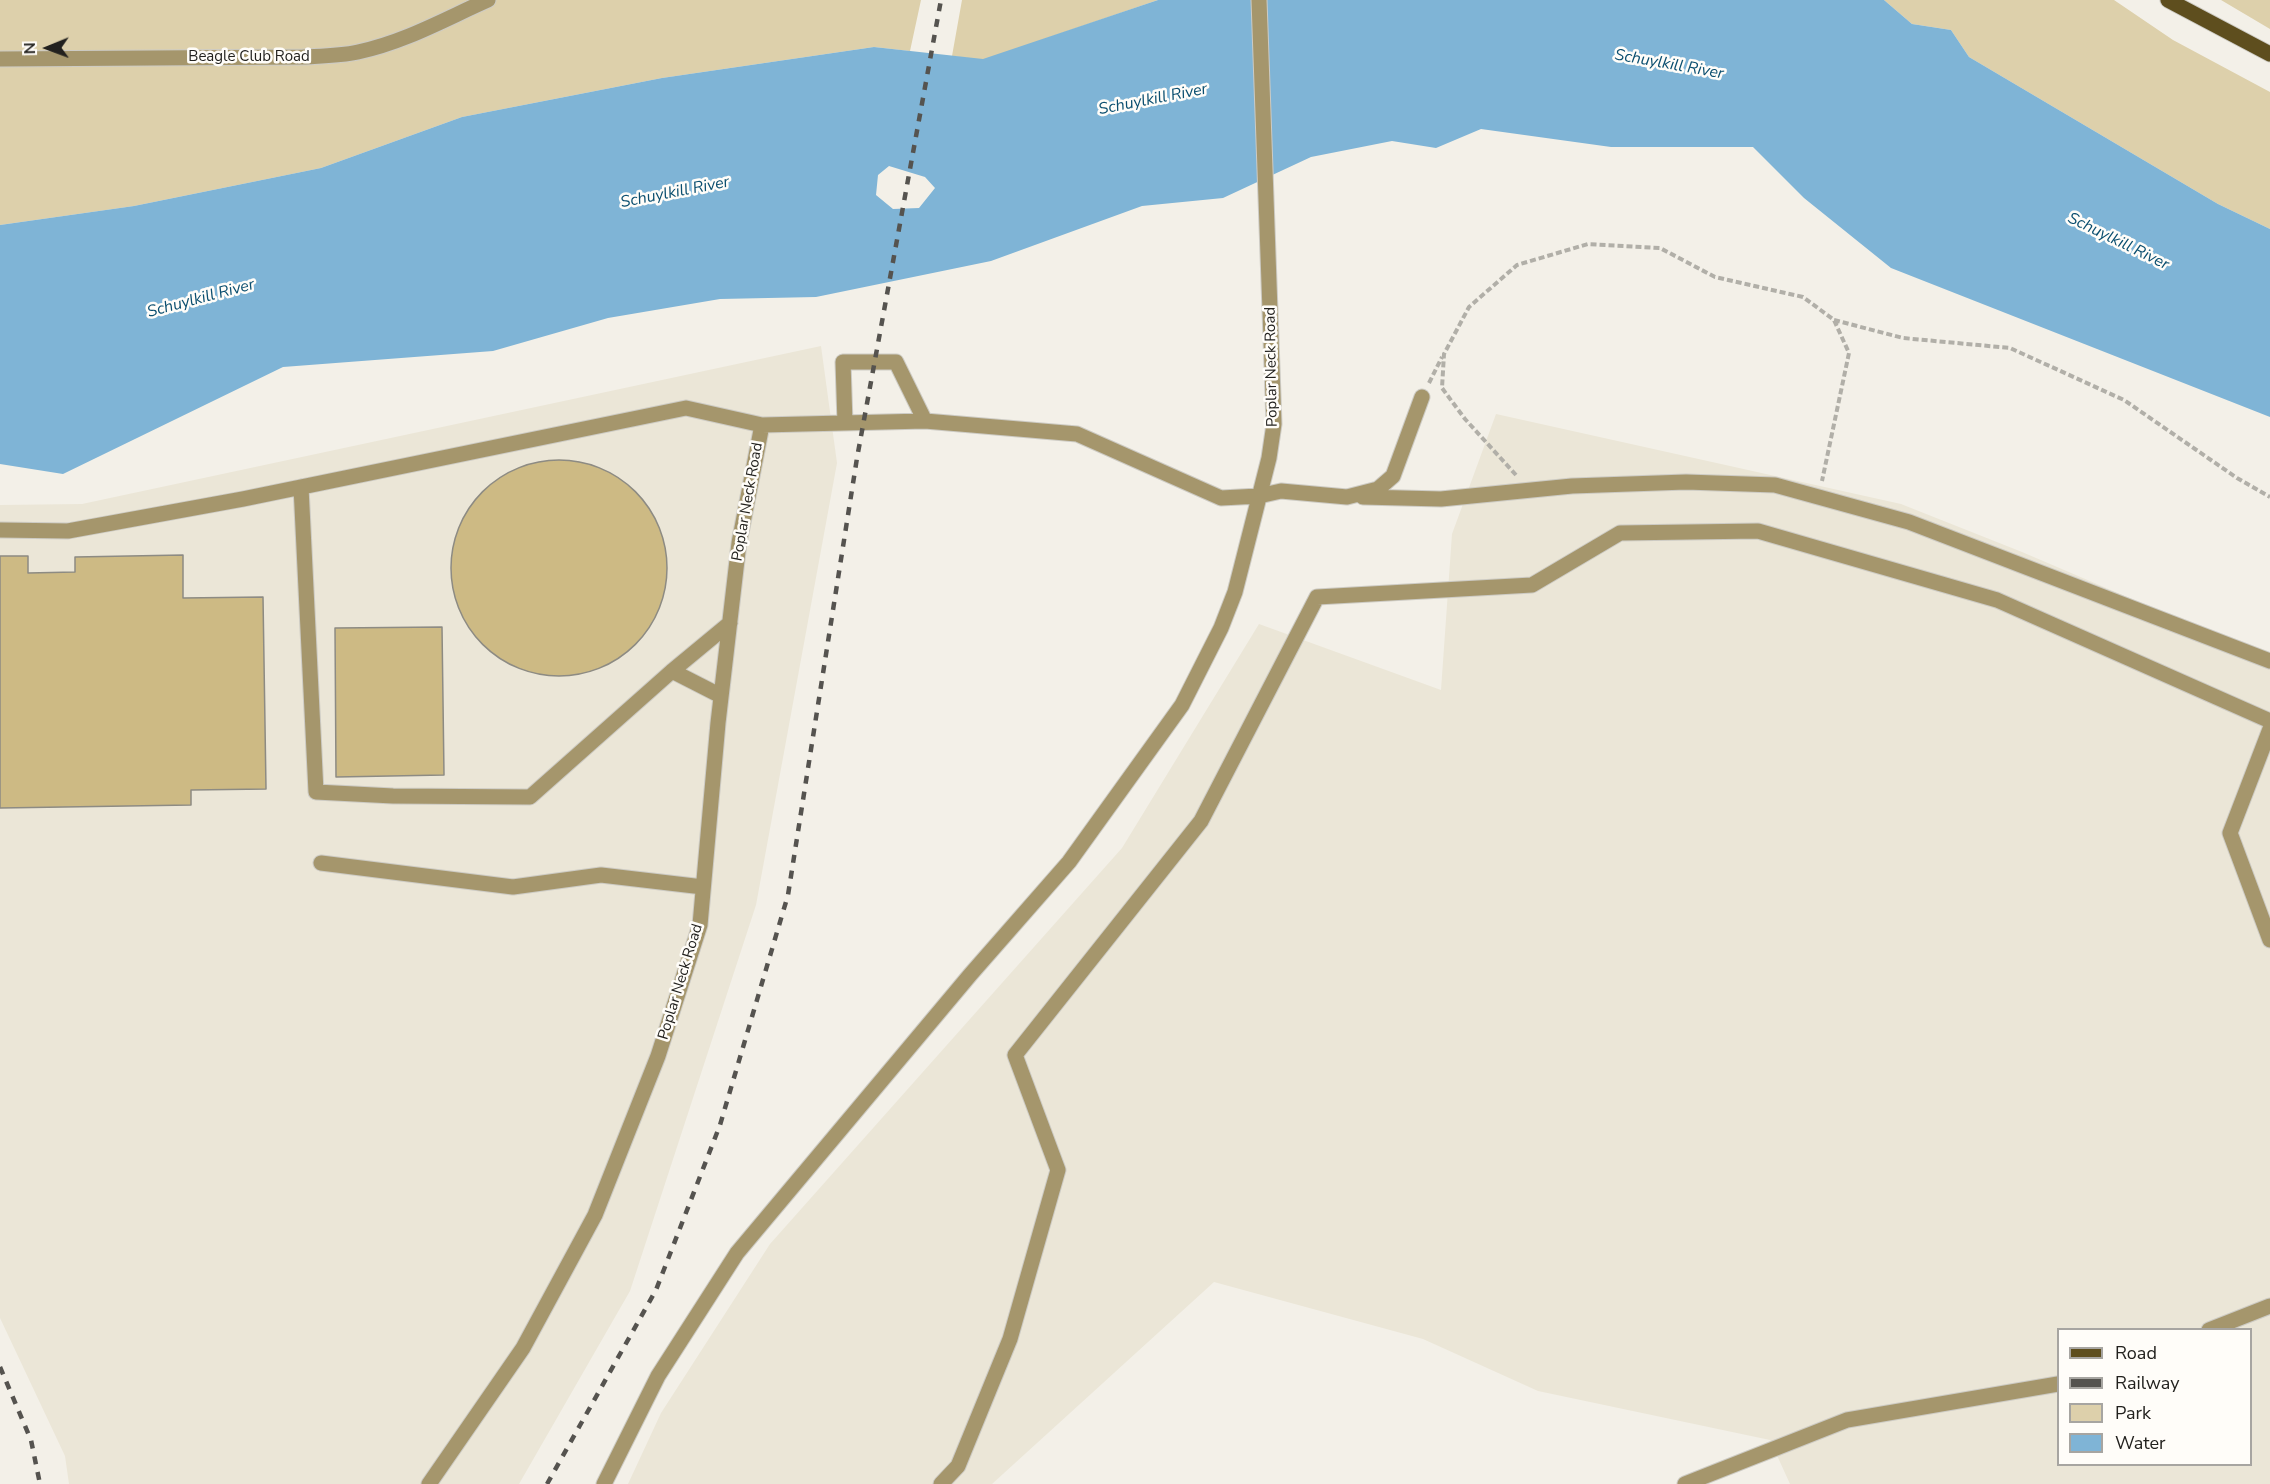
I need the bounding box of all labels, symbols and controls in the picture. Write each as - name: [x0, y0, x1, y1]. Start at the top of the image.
- north arrow: [18, 18, 78, 78]
- text: N: [19, 42, 41, 54]
- water label: Schuylkill River: [1613, 46, 1725, 84]
- street label: Beagle Club Road: [188, 48, 310, 66]
- water label: Schuylkill River: [1097, 80, 1209, 120]
- water label: Schuylkill River: [619, 173, 731, 213]
- water label: Schuylkill River: [2064, 209, 2172, 275]
- water label: Schuylkill River: [145, 275, 257, 323]
- street label: Poplar Neck Road: [1262, 307, 1282, 427]
- street label: Poplar Neck Road: [729, 441, 767, 563]
- street label: Poplar Neck Road: [655, 922, 707, 1042]
- legend: [2057, 1328, 2252, 1466]
- text: Road: [2115, 1341, 2157, 1365]
- text: Railway: [2115, 1371, 2180, 1395]
- text: Park: [2115, 1401, 2151, 1425]
- text: Water: [2115, 1431, 2166, 1455]

